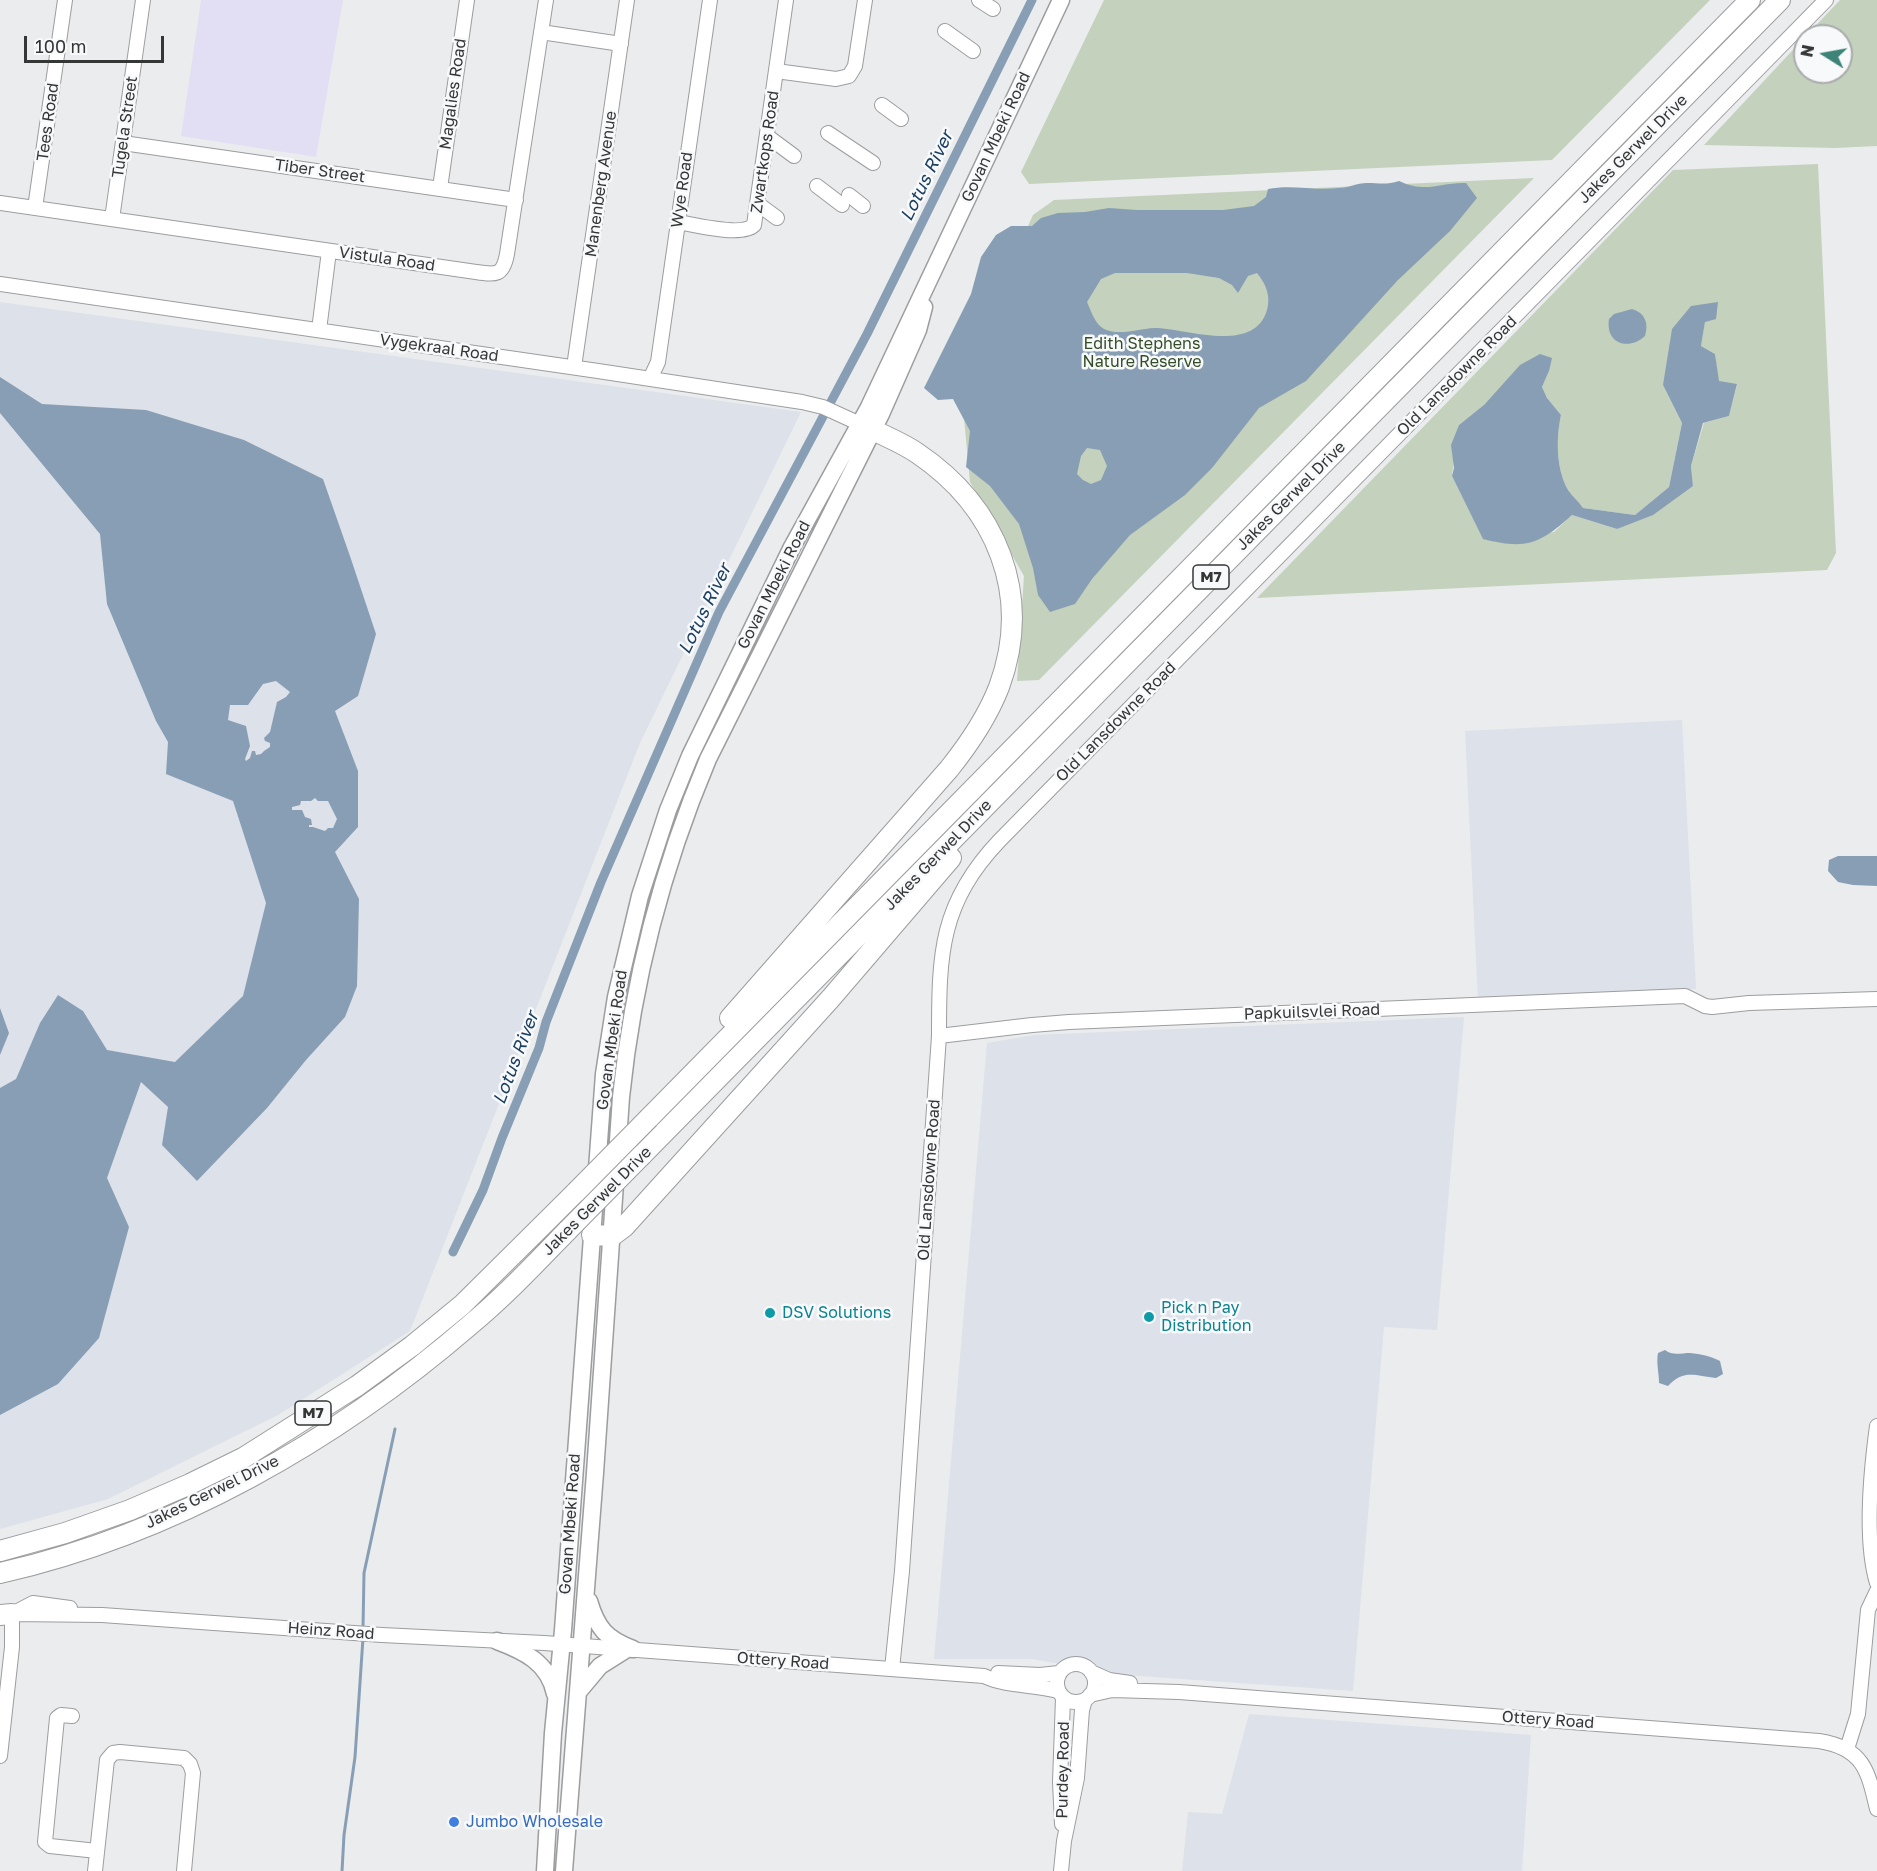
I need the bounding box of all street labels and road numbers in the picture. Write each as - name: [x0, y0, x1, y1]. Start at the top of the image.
- street label: Magalies Road: [436, 37, 470, 151]
- street label: Govan Mbeki Road: [957, 69, 1035, 205]
- street label: Tugela Street: [108, 75, 142, 179]
- street label: Tees Road: [33, 82, 63, 162]
- street label: Zwartkops Road: [747, 89, 783, 215]
- street label: Jakes Gerwel Drive: [1574, 90, 1692, 208]
- street label: Manenberg Avenue: [581, 110, 621, 258]
- street label: Wye Road: [667, 151, 697, 229]
- street label: Tiber Street: [274, 155, 366, 187]
- street label: Vistula Road: [338, 243, 436, 275]
- street label: Old Lansdowne Road: [1393, 312, 1521, 440]
- street label: Vygekraal Road: [378, 330, 500, 366]
- street label: Jakes Gerwel Drive: [1232, 437, 1350, 555]
- street label: Govan Mbeki Road: [733, 518, 815, 652]
- road number: M7: [1193, 565, 1229, 589]
- street label: Old Lansdowne Road: [1052, 658, 1180, 786]
- street label: Jakes Gerwel Drive: [880, 796, 996, 914]
- street label: Govan Mbeki Road: [593, 969, 631, 1111]
- street label: Papkuilsvlei Road: [1243, 1000, 1381, 1024]
- street label: Old Lansdowne Road: [914, 1099, 944, 1261]
- street label: Jakes Gerwel Drive: [538, 1142, 656, 1260]
- road number: M7: [295, 1401, 331, 1425]
- street label: Jakes Gerwel Drive: [142, 1451, 282, 1533]
- street label: Govan Mbeki Road: [555, 1453, 585, 1595]
- street label: Heinz Road: [287, 1618, 375, 1644]
- street label: Ottery Road: [736, 1648, 830, 1674]
- street label: Ottery Road: [1501, 1707, 1595, 1733]
- street label: Purdey Road: [1053, 1721, 1073, 1819]

